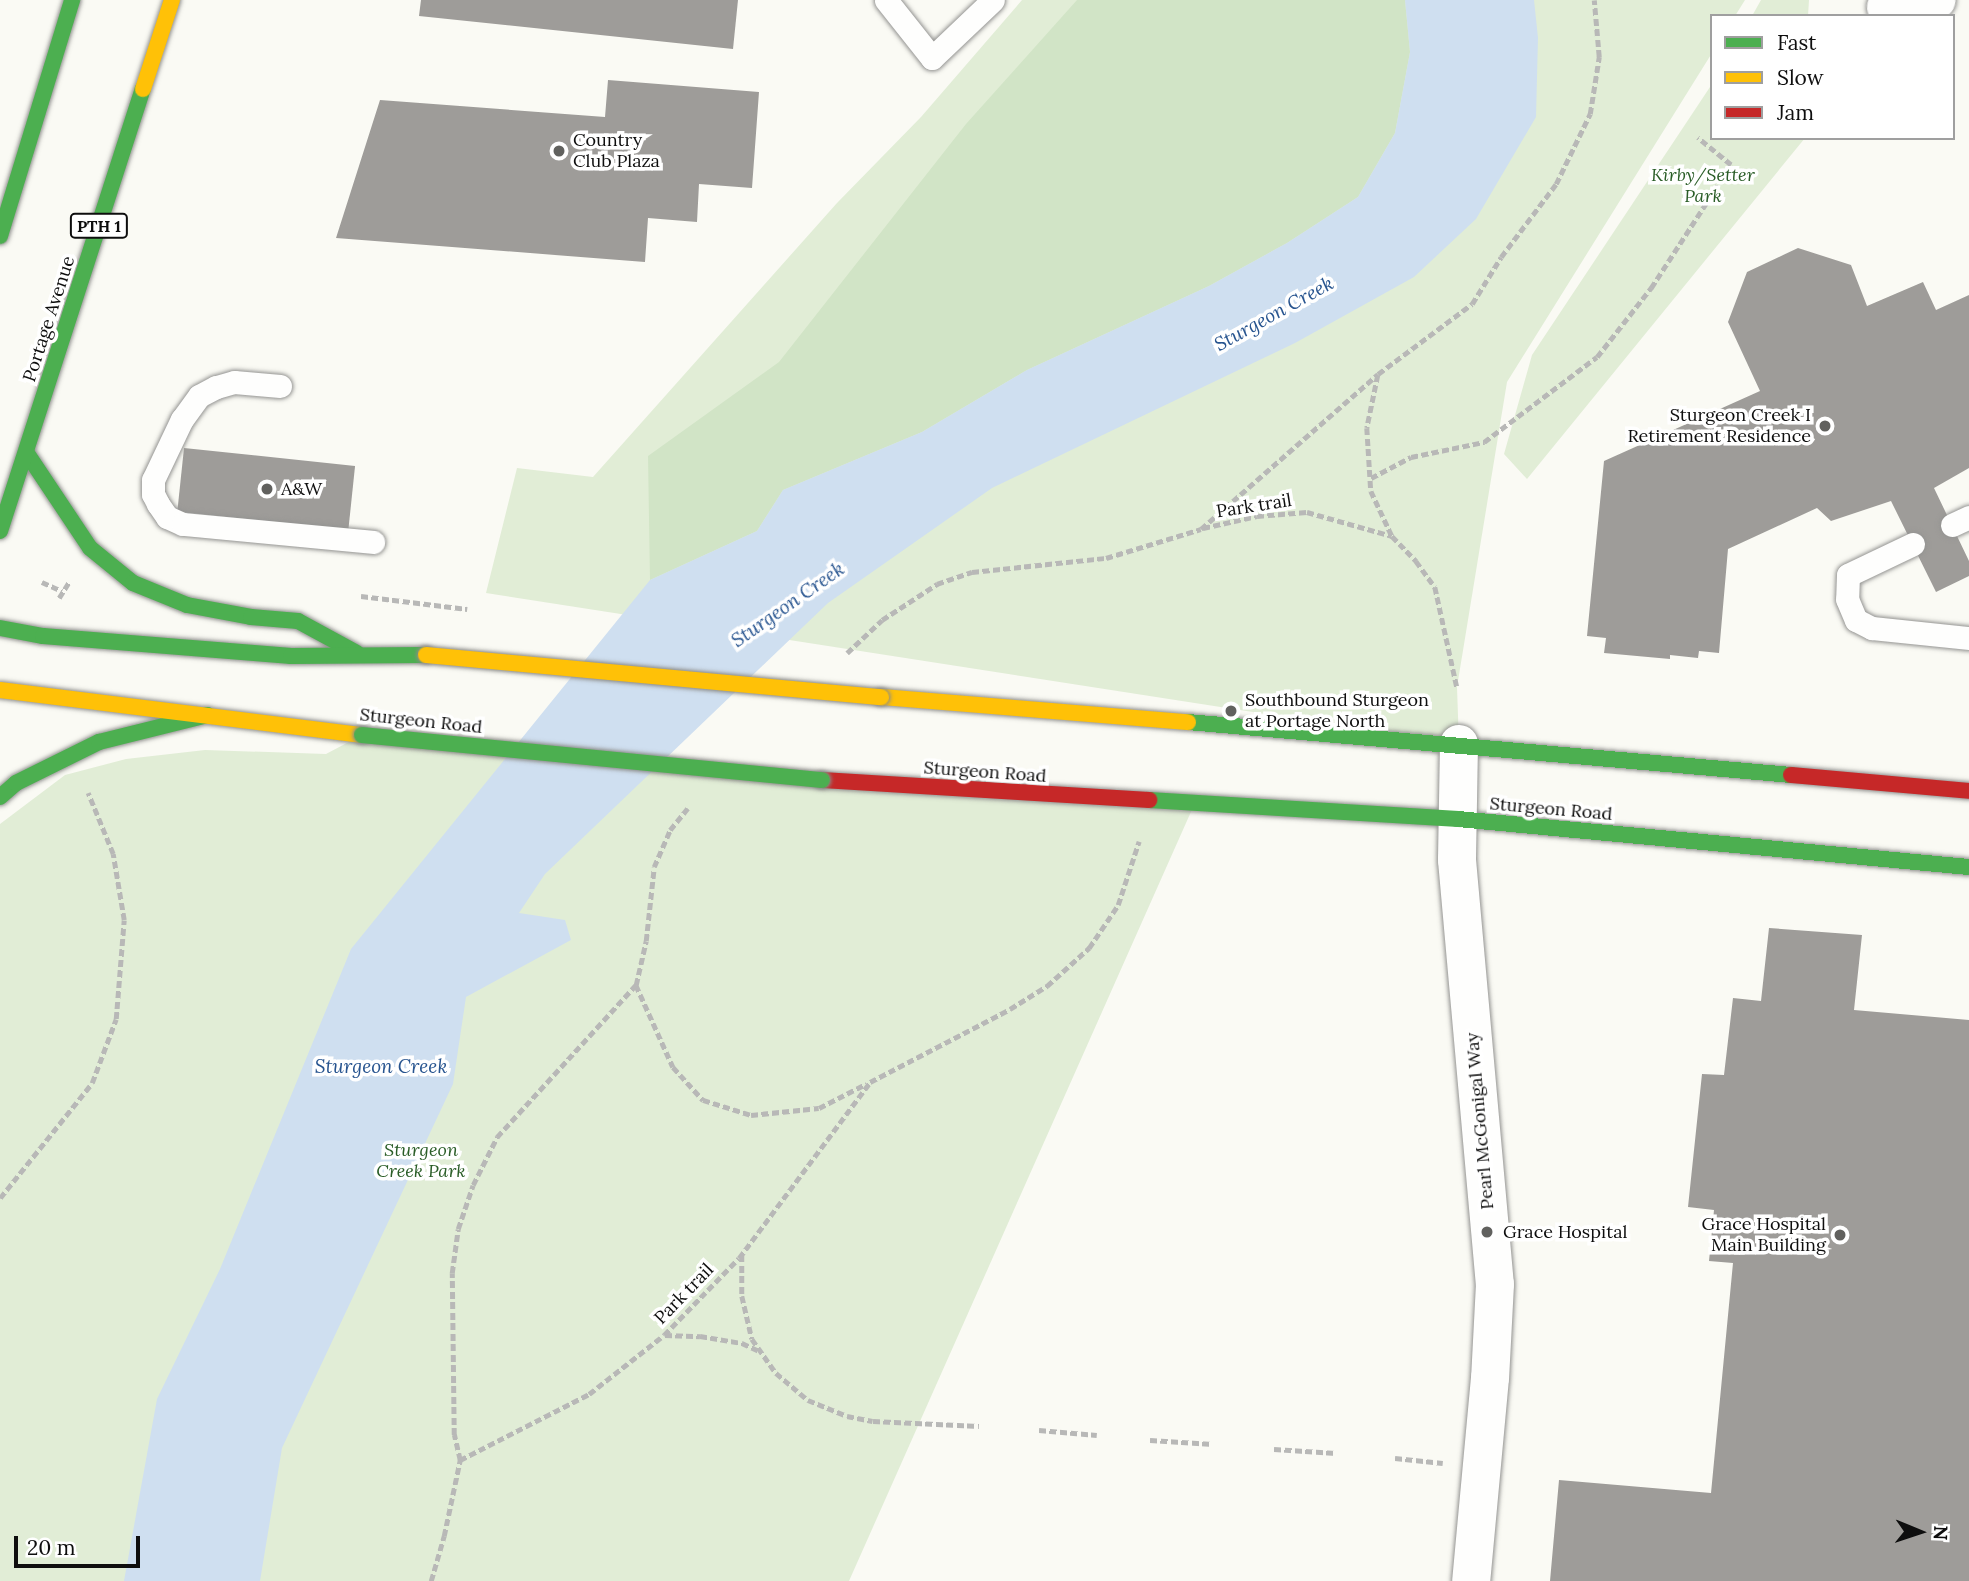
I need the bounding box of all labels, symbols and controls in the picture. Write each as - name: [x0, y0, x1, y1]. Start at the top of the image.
- legend: [1710, 14, 1955, 140]
- text: Fast: [1777, 29, 1816, 56]
- text: Slow: [1777, 64, 1824, 91]
- text: Jam: [1777, 99, 1814, 126]
- place label: Country Club Plaza: [573, 130, 660, 172]
- marker: Country Club Plaza: [551, 143, 567, 159]
- park label: Kirby/Setter Park: [1651, 165, 1755, 208]
- road number: PTH 1: [69, 214, 129, 238]
- street label: Portage Avenue: [19, 253, 79, 385]
- water label: Sturgeon Creek: [1211, 272, 1337, 356]
- place label: Sturgeon Creek I Retirement Residence: [1627, 405, 1811, 448]
- marker: Sturgeon Creek I Retirement Residence: [1817, 418, 1833, 434]
- place label: A&W: [281, 478, 322, 500]
- marker: A&W: [259, 481, 275, 497]
- street label: Park trail: [1215, 489, 1293, 523]
- water label: Sturgeon Creek: [727, 558, 849, 652]
- place label: Southbound Sturgeon at Portage North: [1245, 690, 1429, 732]
- marker: Southbound Sturgeon at Portage North: [1223, 703, 1239, 719]
- street label: Sturgeon Road: [359, 704, 483, 738]
- street label: Sturgeon Road: [923, 757, 1047, 787]
- street label: Sturgeon Road: [1489, 793, 1613, 825]
- street label: Pearl McGonigal Way: [1461, 1031, 1499, 1211]
- water label: Sturgeon Creek: [315, 1056, 447, 1078]
- park label: Sturgeon Creek Park: [376, 1140, 466, 1182]
- place label: Grace Hospital Main Building: [1702, 1214, 1826, 1256]
- place label: Grace Hospital: [1503, 1221, 1627, 1243]
- marker: Grace Hospital: [1477, 1222, 1497, 1242]
- marker: Grace Hospital Main Building: [1832, 1227, 1848, 1243]
- street label: Park trail: [650, 1259, 718, 1329]
- north arrow: [1885, 1497, 1955, 1567]
- scale bar: [18, 1522, 144, 1566]
- text: N: [1929, 1525, 1953, 1540]
- text: 20 m: [27, 1534, 76, 1561]

